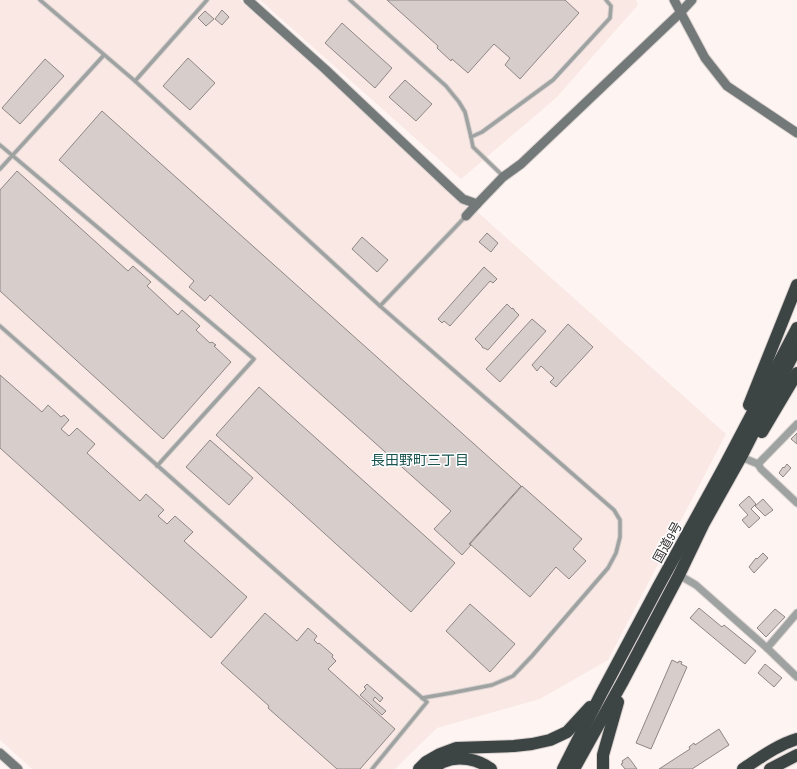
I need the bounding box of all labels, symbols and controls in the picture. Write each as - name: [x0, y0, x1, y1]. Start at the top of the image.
- district label: 長田野町三丁目: [371, 452, 469, 469]
- street label: 国道9号: [650, 519, 686, 566]

